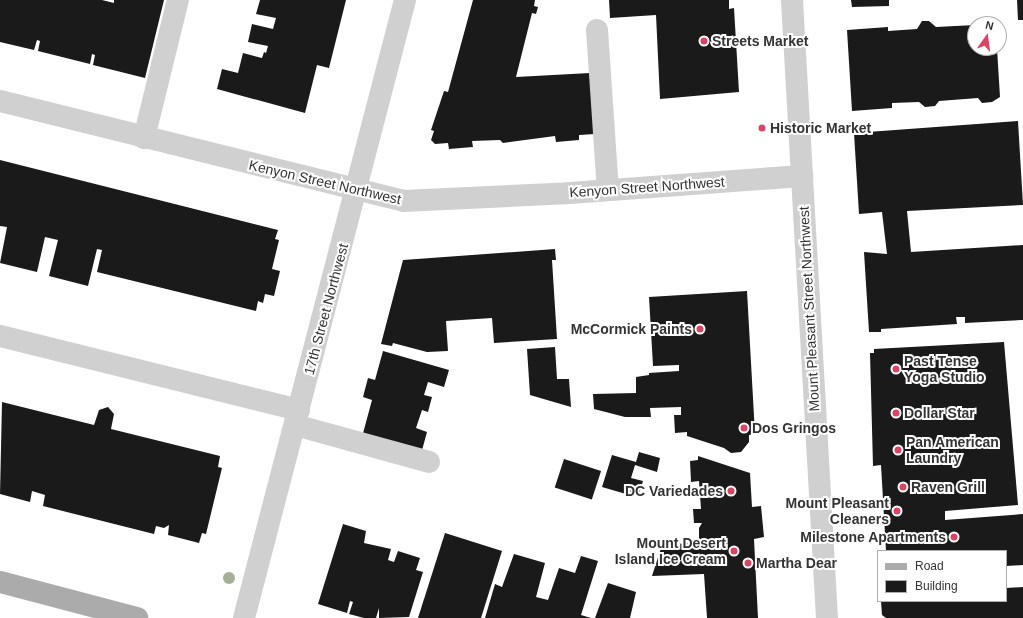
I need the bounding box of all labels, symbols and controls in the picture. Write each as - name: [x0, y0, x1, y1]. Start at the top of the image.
- north arrow: [967, 16, 1007, 56]
- text: N: [984, 19, 995, 32]
- place label: Streets Market: [712, 33, 808, 49]
- marker: Streets Market: [699, 36, 709, 46]
- place label: Historic Market: [770, 120, 871, 136]
- marker: Historic Market: [757, 123, 767, 133]
- street label: Kenyon Street Northwest: [247, 156, 403, 208]
- street label: Kenyon Street Northwest: [569, 173, 725, 201]
- street label: Mount Pleasant Street Northwest: [795, 206, 823, 412]
- street label: 17th Street Northwest: [300, 241, 352, 377]
- place label: McCormick Paints: [571, 321, 692, 337]
- marker: McCormick Paints: [695, 324, 705, 334]
- place label: Past Tense Yoga Studio: [904, 353, 985, 386]
- marker: Past Tense Yoga Studio: [891, 364, 901, 374]
- place label: Dollar Star: [904, 405, 975, 421]
- marker: Dollar Star: [891, 408, 901, 418]
- place label: Dos Gringos: [752, 420, 836, 436]
- marker: Dos Gringos: [739, 423, 749, 433]
- place label: Pan American Laundry: [906, 434, 999, 466]
- marker: Pan American Laundry: [893, 445, 903, 455]
- place label: Raven Grill: [911, 479, 985, 495]
- marker: Raven Grill: [898, 482, 908, 492]
- place label: DC Variedades: [625, 483, 723, 499]
- marker: DC Variedades: [726, 486, 736, 496]
- place label: Mount Pleasant Cleaners: [786, 495, 889, 528]
- marker: Mount Pleasant Cleaners: [892, 506, 902, 516]
- place label: Milestone Apartments: [800, 529, 946, 545]
- marker: Milestone Apartments: [949, 532, 959, 542]
- place label: Mount Desert Island Ice Cream: [615, 535, 726, 568]
- marker: Mount Desert Island Ice Cream: [729, 546, 739, 556]
- legend: [877, 550, 1007, 602]
- place label: Martha Dear: [756, 555, 837, 571]
- marker: Martha Dear: [743, 558, 753, 568]
- text: Road: [915, 559, 944, 573]
- text: Building: [915, 579, 958, 593]

